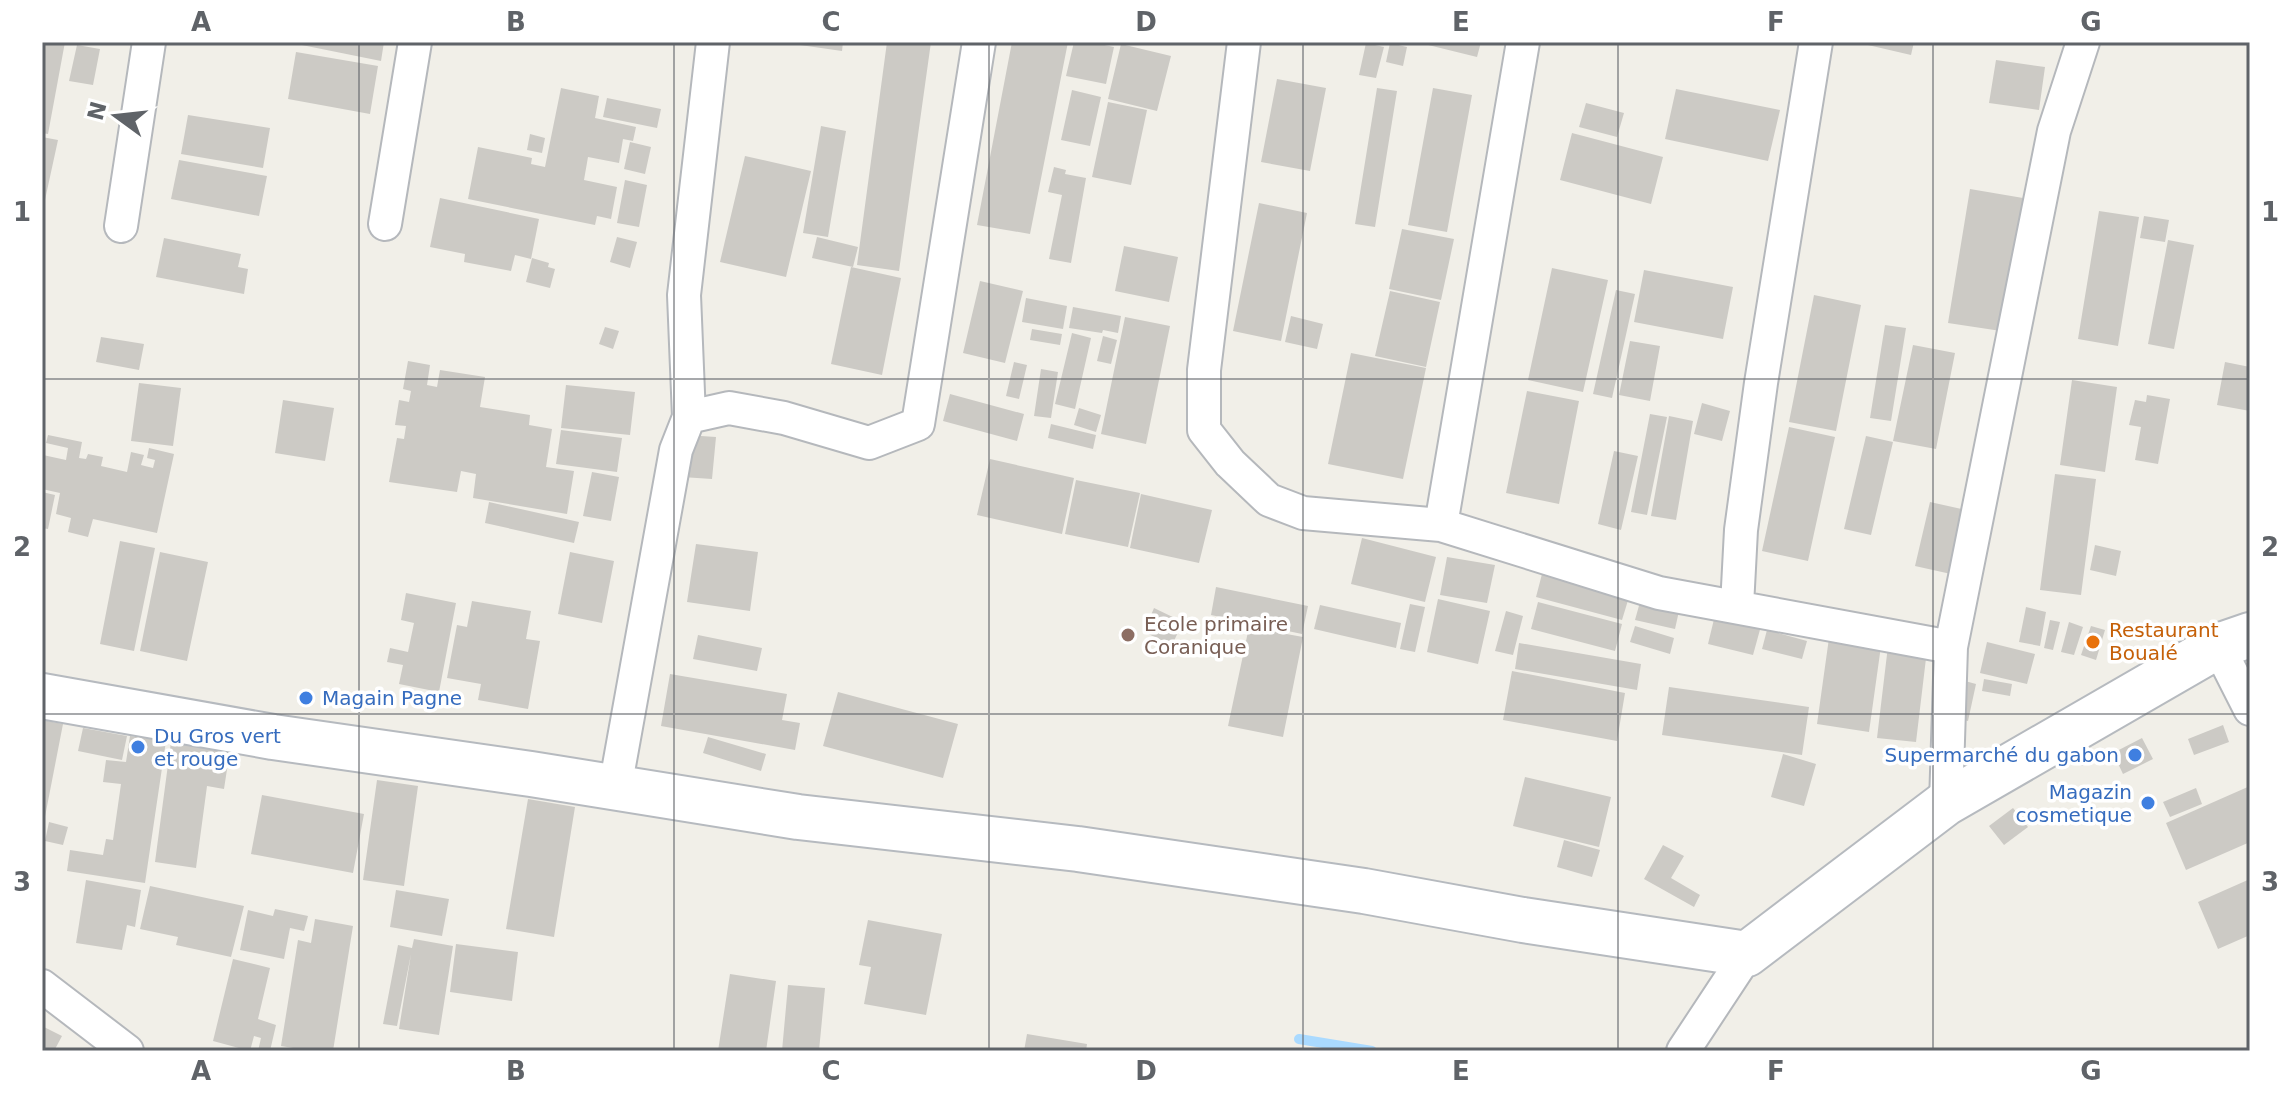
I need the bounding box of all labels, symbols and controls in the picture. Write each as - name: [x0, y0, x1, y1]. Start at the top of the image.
- text: A: [191, 7, 211, 37]
- text: B: [506, 7, 526, 37]
- text: C: [821, 7, 841, 37]
- text: D: [1135, 7, 1157, 37]
- text: E: [1452, 7, 1470, 37]
- text: F: [1767, 7, 1785, 37]
- text: G: [2080, 7, 2102, 37]
- north arrow: [76, 76, 156, 156]
- text: N: [83, 99, 112, 123]
- text: 1: [13, 197, 31, 227]
- text: 1: [2261, 197, 2279, 227]
- text: 2: [13, 532, 31, 562]
- text: 2: [2261, 532, 2279, 562]
- place label: Ecole primaire Coranique: [1144, 612, 1288, 659]
- place label: Restaurant Boualé: [2109, 618, 2219, 665]
- marker: Ecole primaire Coranique: [1119, 626, 1137, 644]
- marker: Restaurant Boualé: [2084, 633, 2102, 651]
- place label: Magain Pagne: [322, 686, 462, 710]
- marker: Magain Pagne: [297, 689, 315, 707]
- place label: Du Gros vert et rouge: [154, 724, 281, 771]
- marker: Du Gros vert et rouge: [129, 738, 147, 756]
- place label: Supermarché du gabon: [1885, 743, 2119, 767]
- marker: Supermarché du gabon: [2126, 746, 2144, 764]
- place label: Magazin cosmetique: [2015, 780, 2132, 827]
- marker: Magazin cosmetique: [2139, 794, 2157, 812]
- text: 3: [13, 867, 31, 897]
- text: 3: [2261, 867, 2279, 897]
- text: A: [191, 1056, 211, 1086]
- text: B: [506, 1056, 526, 1086]
- text: C: [821, 1056, 841, 1086]
- text: D: [1135, 1056, 1157, 1086]
- text: E: [1452, 1056, 1470, 1086]
- text: F: [1767, 1056, 1785, 1086]
- text: G: [2080, 1056, 2102, 1086]

